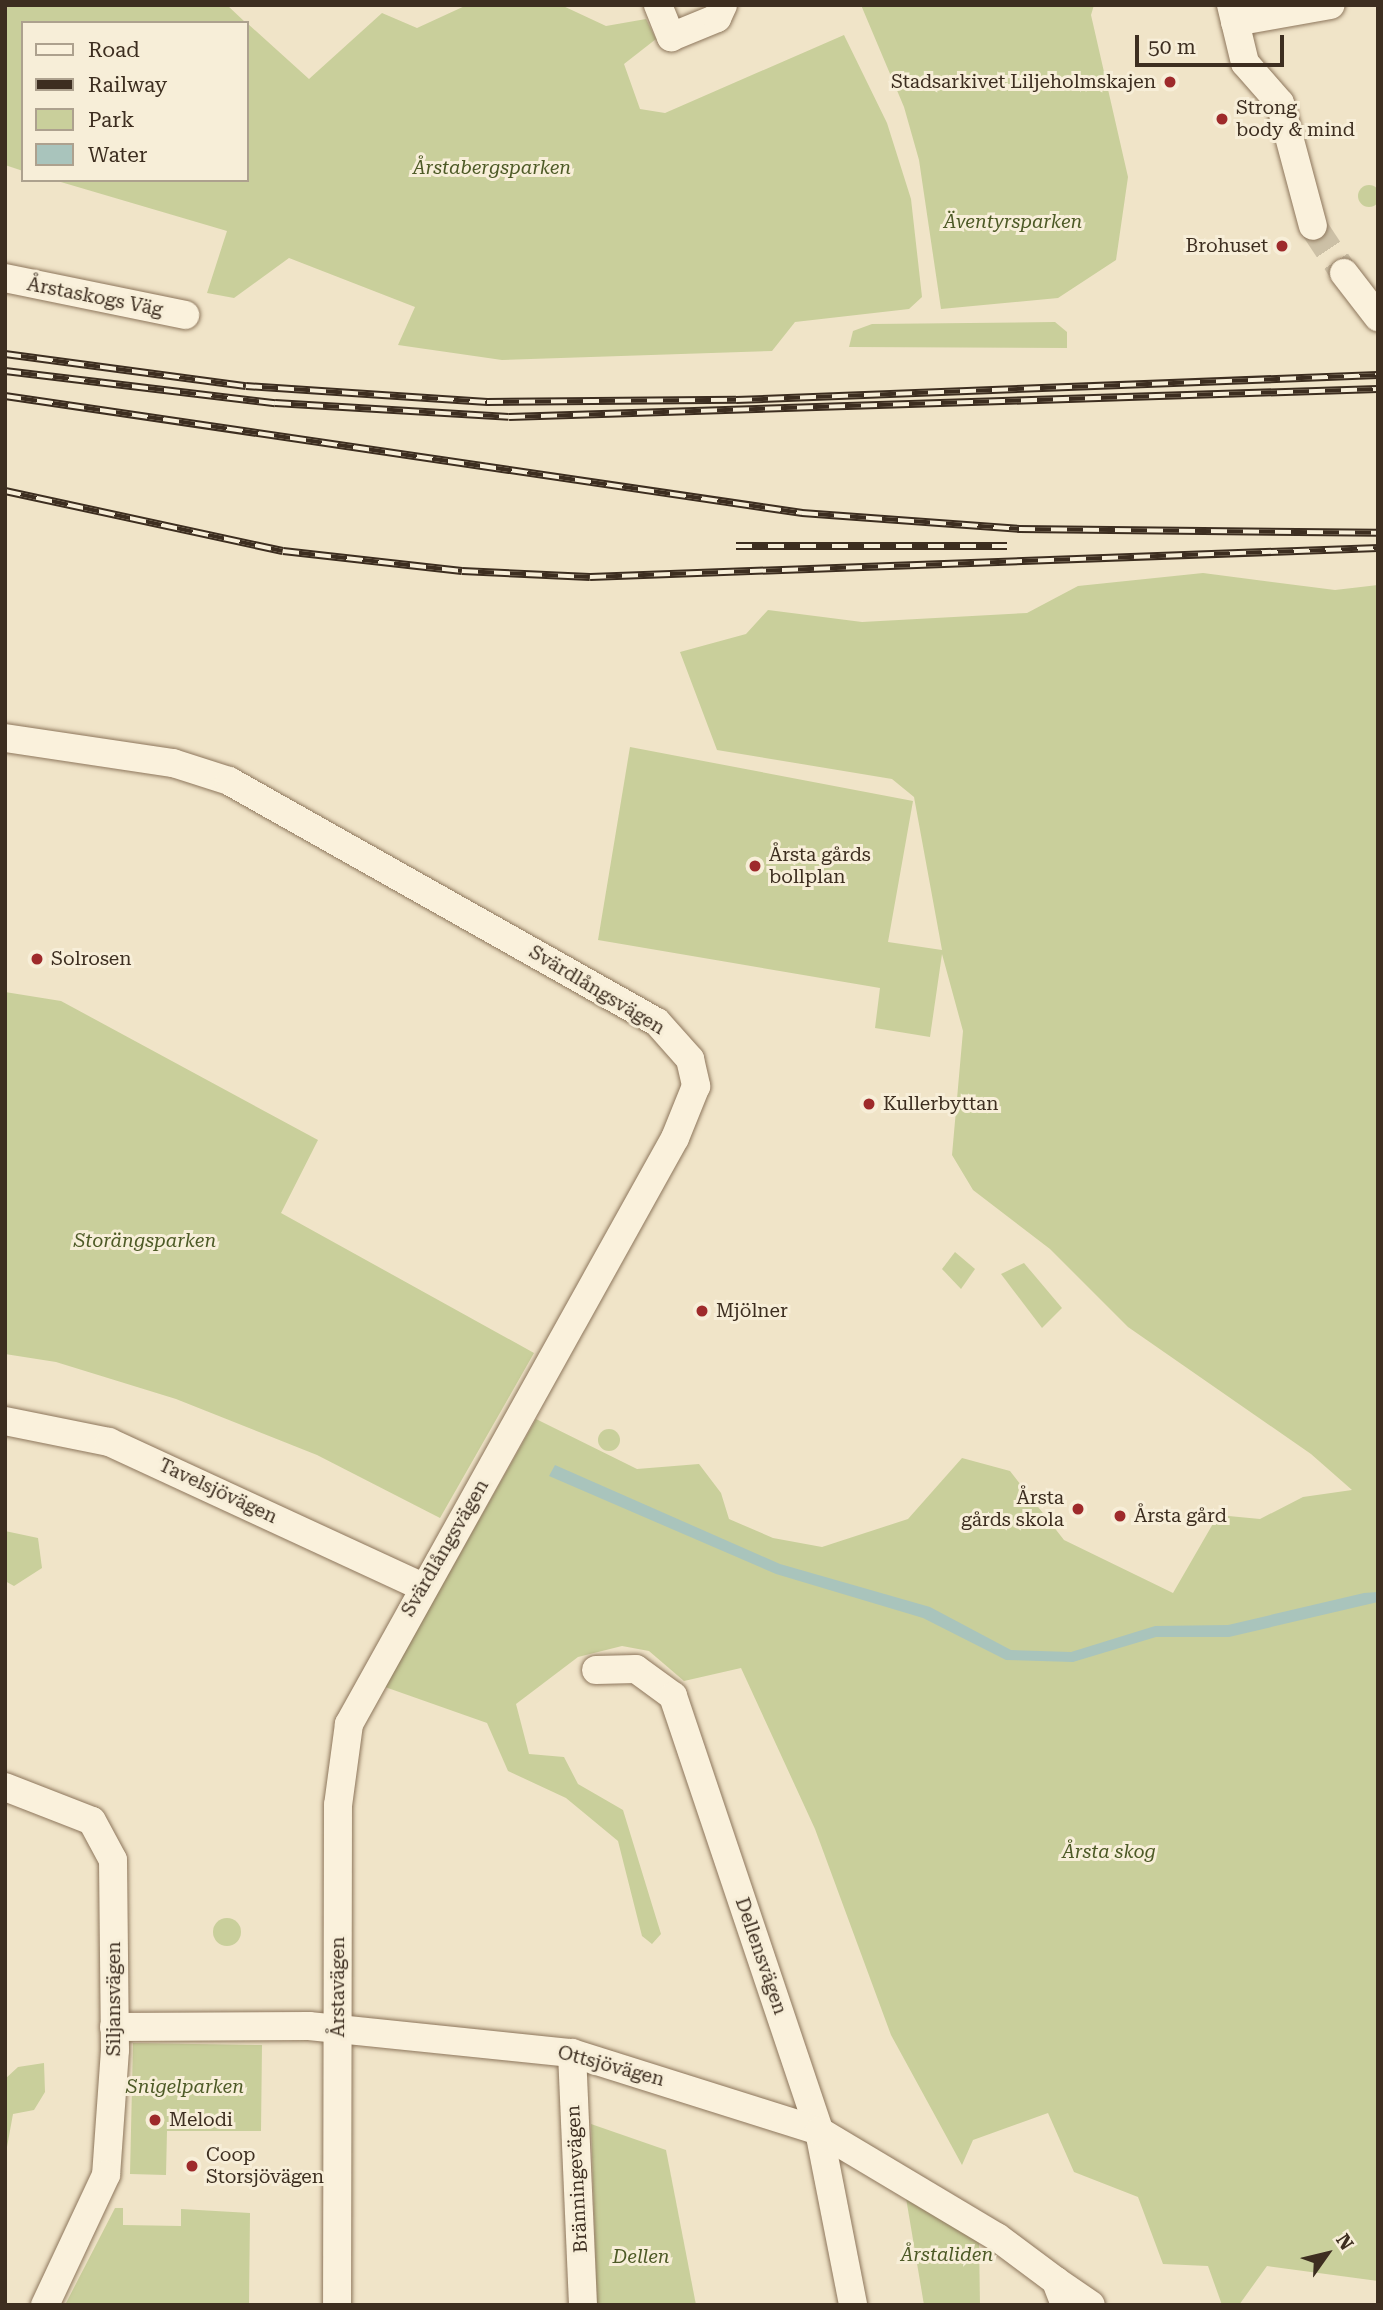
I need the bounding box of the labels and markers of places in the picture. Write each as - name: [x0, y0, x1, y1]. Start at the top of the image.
- place label: Stadsarkivet Liljeholmskajen: [891, 71, 1156, 93]
- marker: Stadsarkivet Liljeholmskajen: [1162, 74, 1178, 90]
- place label: Strong body & mind: [1236, 97, 1355, 141]
- marker: Strong body & mind: [1214, 111, 1230, 127]
- place label: Brohuset: [1186, 235, 1268, 257]
- marker: Brohuset: [1274, 238, 1290, 254]
- place label: Årsta gårds bollplan: [769, 844, 871, 888]
- marker: Årsta gårds bollplan: [747, 858, 763, 874]
- place label: Solrosen: [51, 948, 132, 970]
- marker: Solrosen: [29, 951, 45, 967]
- place label: Kullerbyttan: [883, 1093, 999, 1115]
- marker: Kullerbyttan: [861, 1096, 877, 1112]
- place label: Mjölner: [716, 1300, 788, 1322]
- marker: Mjölner: [694, 1303, 710, 1319]
- place label: Årsta gårds skola: [961, 1487, 1064, 1531]
- marker: Årsta gårds skola: [1070, 1501, 1086, 1517]
- place label: Årsta gård: [1134, 1505, 1227, 1527]
- marker: Årsta gård: [1112, 1508, 1128, 1524]
- place label: Melodi: [169, 2109, 233, 2131]
- marker: Melodi: [147, 2112, 163, 2128]
- place label: Coop Storsjövägen: [206, 2144, 324, 2188]
- marker: Coop Storsjövägen: [184, 2158, 200, 2174]

